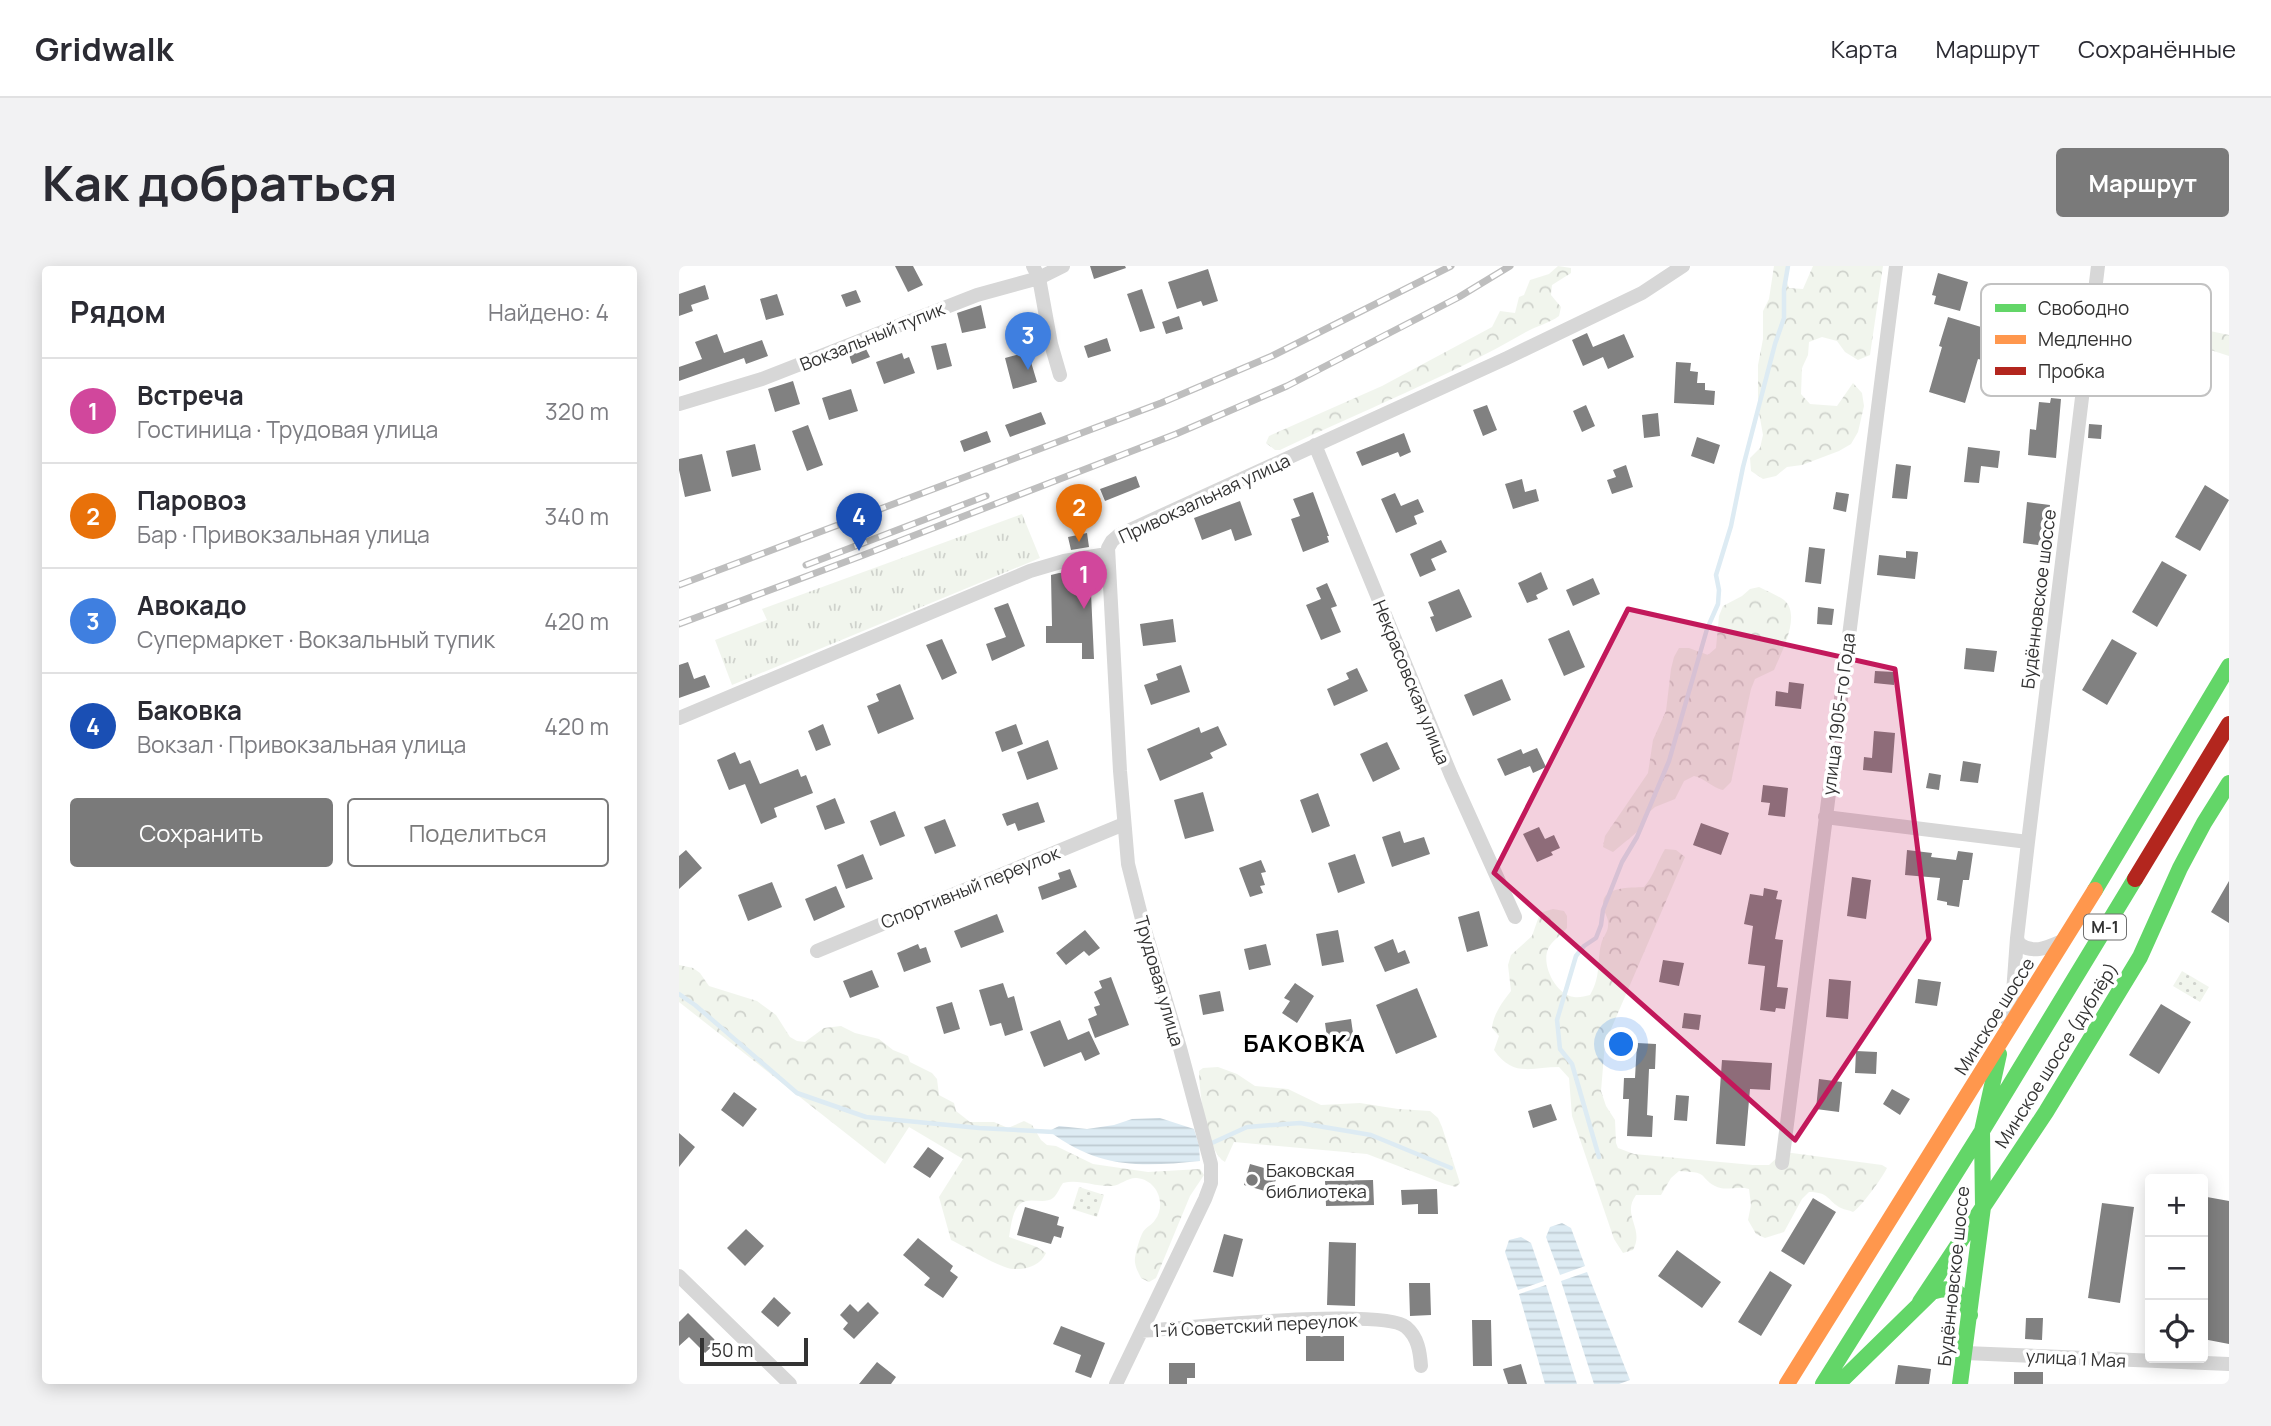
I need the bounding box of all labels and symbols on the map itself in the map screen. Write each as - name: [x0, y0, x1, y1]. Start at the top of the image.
- legend: [1981, 284, 2211, 396]
- text: Свободно: [2038, 295, 2129, 321]
- street label: Вокзальный тупик: [796, 296, 949, 376]
- pin: 3: [1005, 312, 1051, 370]
- text: Медленно: [2038, 326, 2132, 352]
- text: Пробка: [2038, 358, 2105, 384]
- street label: Привокзальная улица: [1114, 448, 1294, 548]
- pin: 2: [1056, 484, 1102, 542]
- pin: 4: [836, 493, 882, 551]
- street label: Будённовское шоссе: [2015, 508, 2061, 690]
- pin: 1: [1061, 551, 1107, 609]
- street label: Некрасовская улица: [1368, 596, 1456, 768]
- street label: улица 1905-го Года: [1816, 631, 1860, 797]
- street label: Спортивный переулок: [877, 840, 1064, 934]
- street label: Трудовая улица: [1130, 913, 1190, 1049]
- road number: М-1: [2084, 914, 2126, 940]
- street label: Минское шоссе: [1948, 953, 2040, 1079]
- street label: Минское шоссе (дублёр): [1989, 958, 2123, 1152]
- district label: БАКОВКА: [1243, 1026, 1367, 1059]
- your location: [1604, 1027, 1638, 1061]
- place label: Баковская библиотека: [1266, 1158, 1367, 1203]
- marker: Баковская библиотека: [1244, 1172, 1260, 1188]
- street label: Будённовское шоссе: [1932, 1185, 1974, 1367]
- street label: 1-й Советский переулок: [1152, 1308, 1359, 1342]
- scale bar: [700, 1335, 809, 1367]
- street label: улица 1 Мая: [2025, 1343, 2127, 1373]

